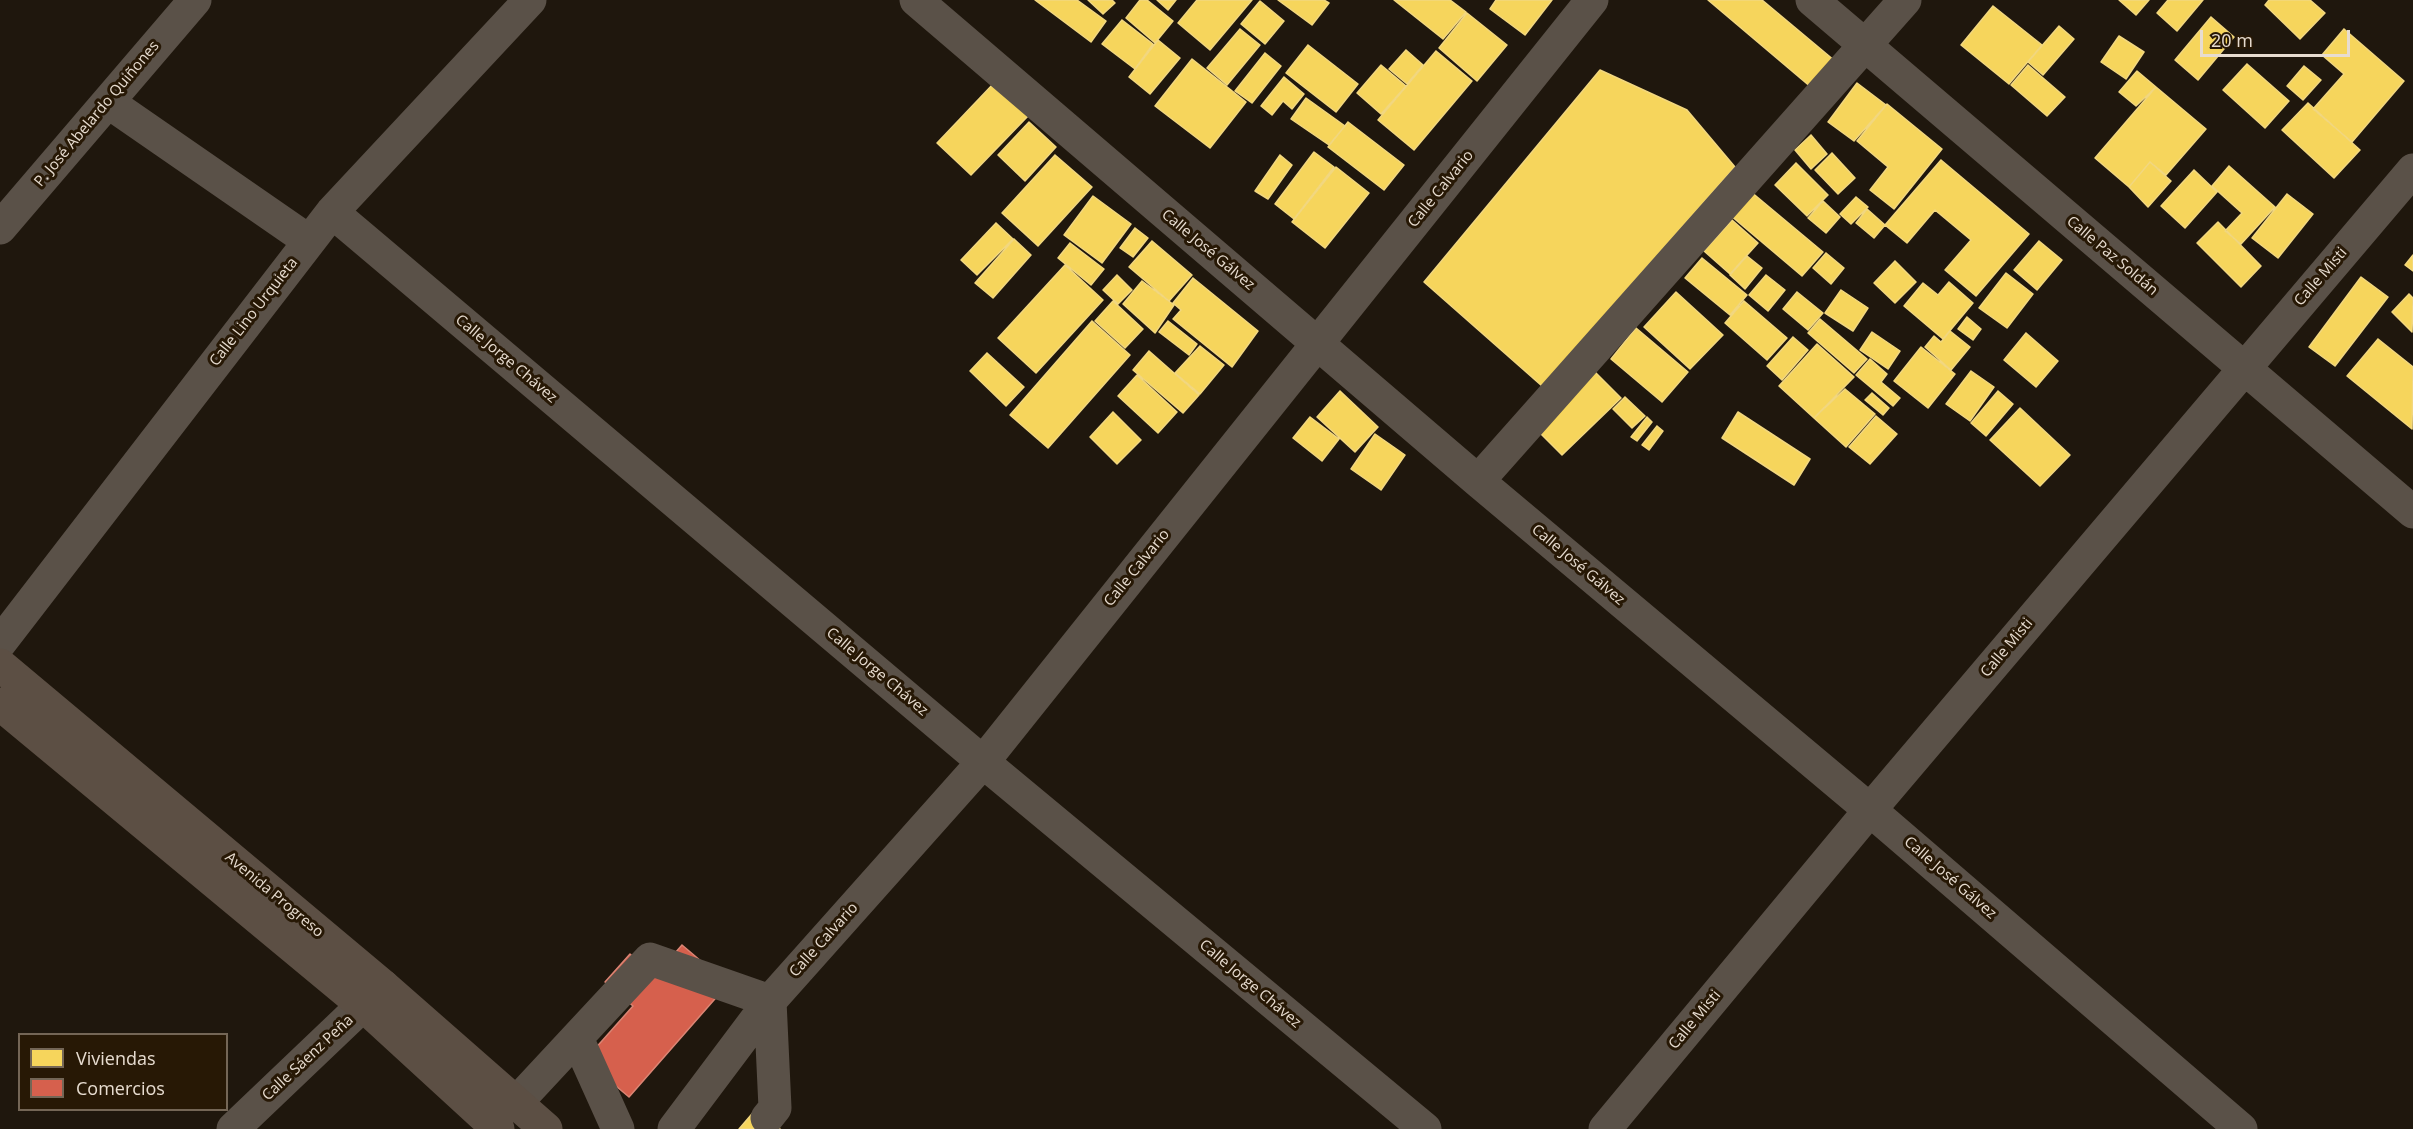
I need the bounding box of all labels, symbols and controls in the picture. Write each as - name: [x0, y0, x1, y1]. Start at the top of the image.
- scale bar: [2203, 18, 2353, 56]
- text: 20 m: [2211, 28, 2253, 52]
- street label: P. José Abelardo Quiñones: [31, 38, 163, 190]
- street label: Calle Calvario: [1404, 147, 1478, 231]
- street label: Calle José Gálvez: [1158, 206, 1258, 294]
- street label: Calle Paz Soldán: [2063, 213, 2161, 299]
- street label: Calle Misti: [2291, 244, 2351, 310]
- street label: Calle Lino Urquieta: [206, 254, 302, 370]
- street label: Calle Jorge Chávez: [451, 311, 561, 407]
- street label: Calle José Gálvez: [1528, 521, 1628, 609]
- street label: Calle Calvario: [1100, 526, 1174, 610]
- street label: Calle Misti: [1977, 615, 2037, 681]
- street label: Calle Jorge Chávez: [822, 624, 932, 720]
- street label: Calle José Gálvez: [1900, 833, 2000, 923]
- street label: Avenida Progreso: [221, 849, 327, 941]
- street label: Calle Calvario: [786, 899, 862, 981]
- street label: Calle Jorge Chávez: [1195, 936, 1305, 1032]
- street label: Calle Misti: [1665, 987, 1725, 1053]
- street label: Calle Sáenz Peña: [259, 1011, 357, 1105]
- legend: [18, 1033, 228, 1111]
- text: Viviendas: [76, 1046, 156, 1070]
- text: Comercios: [76, 1076, 165, 1100]

